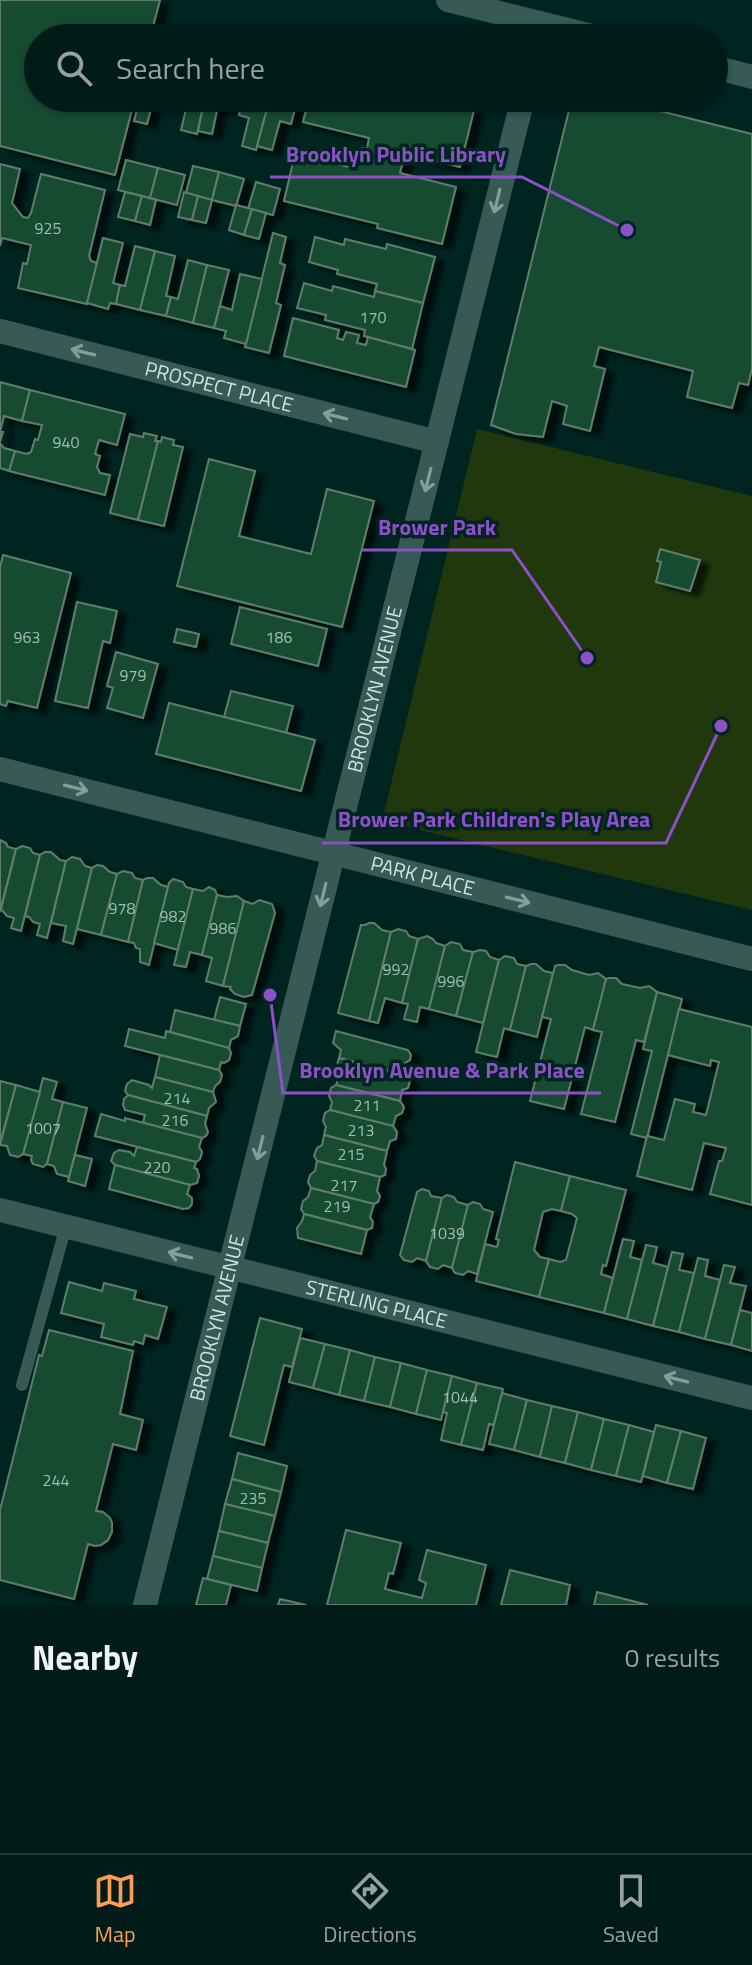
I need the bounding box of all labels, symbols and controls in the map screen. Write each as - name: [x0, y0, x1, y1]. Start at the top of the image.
- search box: [24, 24, 728, 112]
- text: Search here: [116, 45, 265, 91]
- icon: search: [52, 46, 96, 90]
- callout: Brooklyn Public Library: [270, 131, 522, 177]
- text: Brooklyn Public Library: [286, 137, 506, 171]
- one-way arrow: [489, 187, 504, 213]
- house number: 925: [35, 216, 61, 240]
- house number: 170: [360, 305, 386, 329]
- one-way arrow: [70, 344, 96, 359]
- street label: PROSPECT PLACE: [142, 352, 297, 420]
- one-way arrow: [322, 408, 348, 423]
- house number: 940: [53, 430, 79, 454]
- one-way arrow: [419, 467, 434, 493]
- callout: Brower Park: [362, 504, 512, 550]
- text: Brower Park: [378, 510, 497, 544]
- street label: BROOKLYN AVENUE: [338, 603, 410, 776]
- house number: 963: [14, 625, 40, 649]
- house number: 186: [266, 625, 292, 649]
- house number: 979: [120, 663, 146, 687]
- one-way arrow: [62, 782, 88, 797]
- callout: Brower Park Children's Play Area: [322, 797, 666, 843]
- text: Brower Park Children's Play Area: [338, 802, 650, 836]
- street label: PARK PLACE: [367, 847, 478, 903]
- one-way arrow: [315, 882, 330, 908]
- one-way arrow: [504, 893, 530, 908]
- house number: 978: [109, 896, 135, 920]
- house number: 982: [160, 904, 186, 928]
- house number: 986: [210, 916, 236, 940]
- house number: 992: [383, 957, 409, 981]
- house number: 996: [438, 969, 464, 993]
- callout: Brooklyn Avenue & Park Place: [283, 1047, 601, 1093]
- text: Brooklyn Avenue & Park Place: [299, 1053, 585, 1087]
- house number: 214: [164, 1086, 190, 1110]
- house number: 211: [354, 1093, 380, 1117]
- house number: 216: [162, 1108, 188, 1132]
- house number: 1007: [25, 1116, 61, 1140]
- house number: 213: [348, 1118, 374, 1142]
- one-way arrow: [252, 1134, 267, 1160]
- house number: 215: [338, 1142, 364, 1166]
- house number: 220: [144, 1155, 170, 1179]
- house number: 217: [331, 1173, 357, 1197]
- house number: 219: [324, 1194, 350, 1218]
- house number: 1039: [429, 1221, 465, 1245]
- street label: BROOKLYN AVENUE: [181, 1231, 252, 1404]
- one-way arrow: [167, 1246, 193, 1261]
- street label: STERLING PLACE: [303, 1271, 450, 1336]
- one-way arrow: [664, 1371, 690, 1386]
- house number: 1044: [442, 1385, 478, 1409]
- house number: 244: [43, 1468, 69, 1492]
- house number: 235: [240, 1486, 266, 1510]
- text: Nearby: [32, 1631, 138, 1683]
- text: 0 results: [625, 1638, 720, 1677]
- tab: Map: [93, 1869, 137, 1951]
- tab: Directions: [323, 1869, 417, 1951]
- tab: Saved: [603, 1869, 659, 1951]

